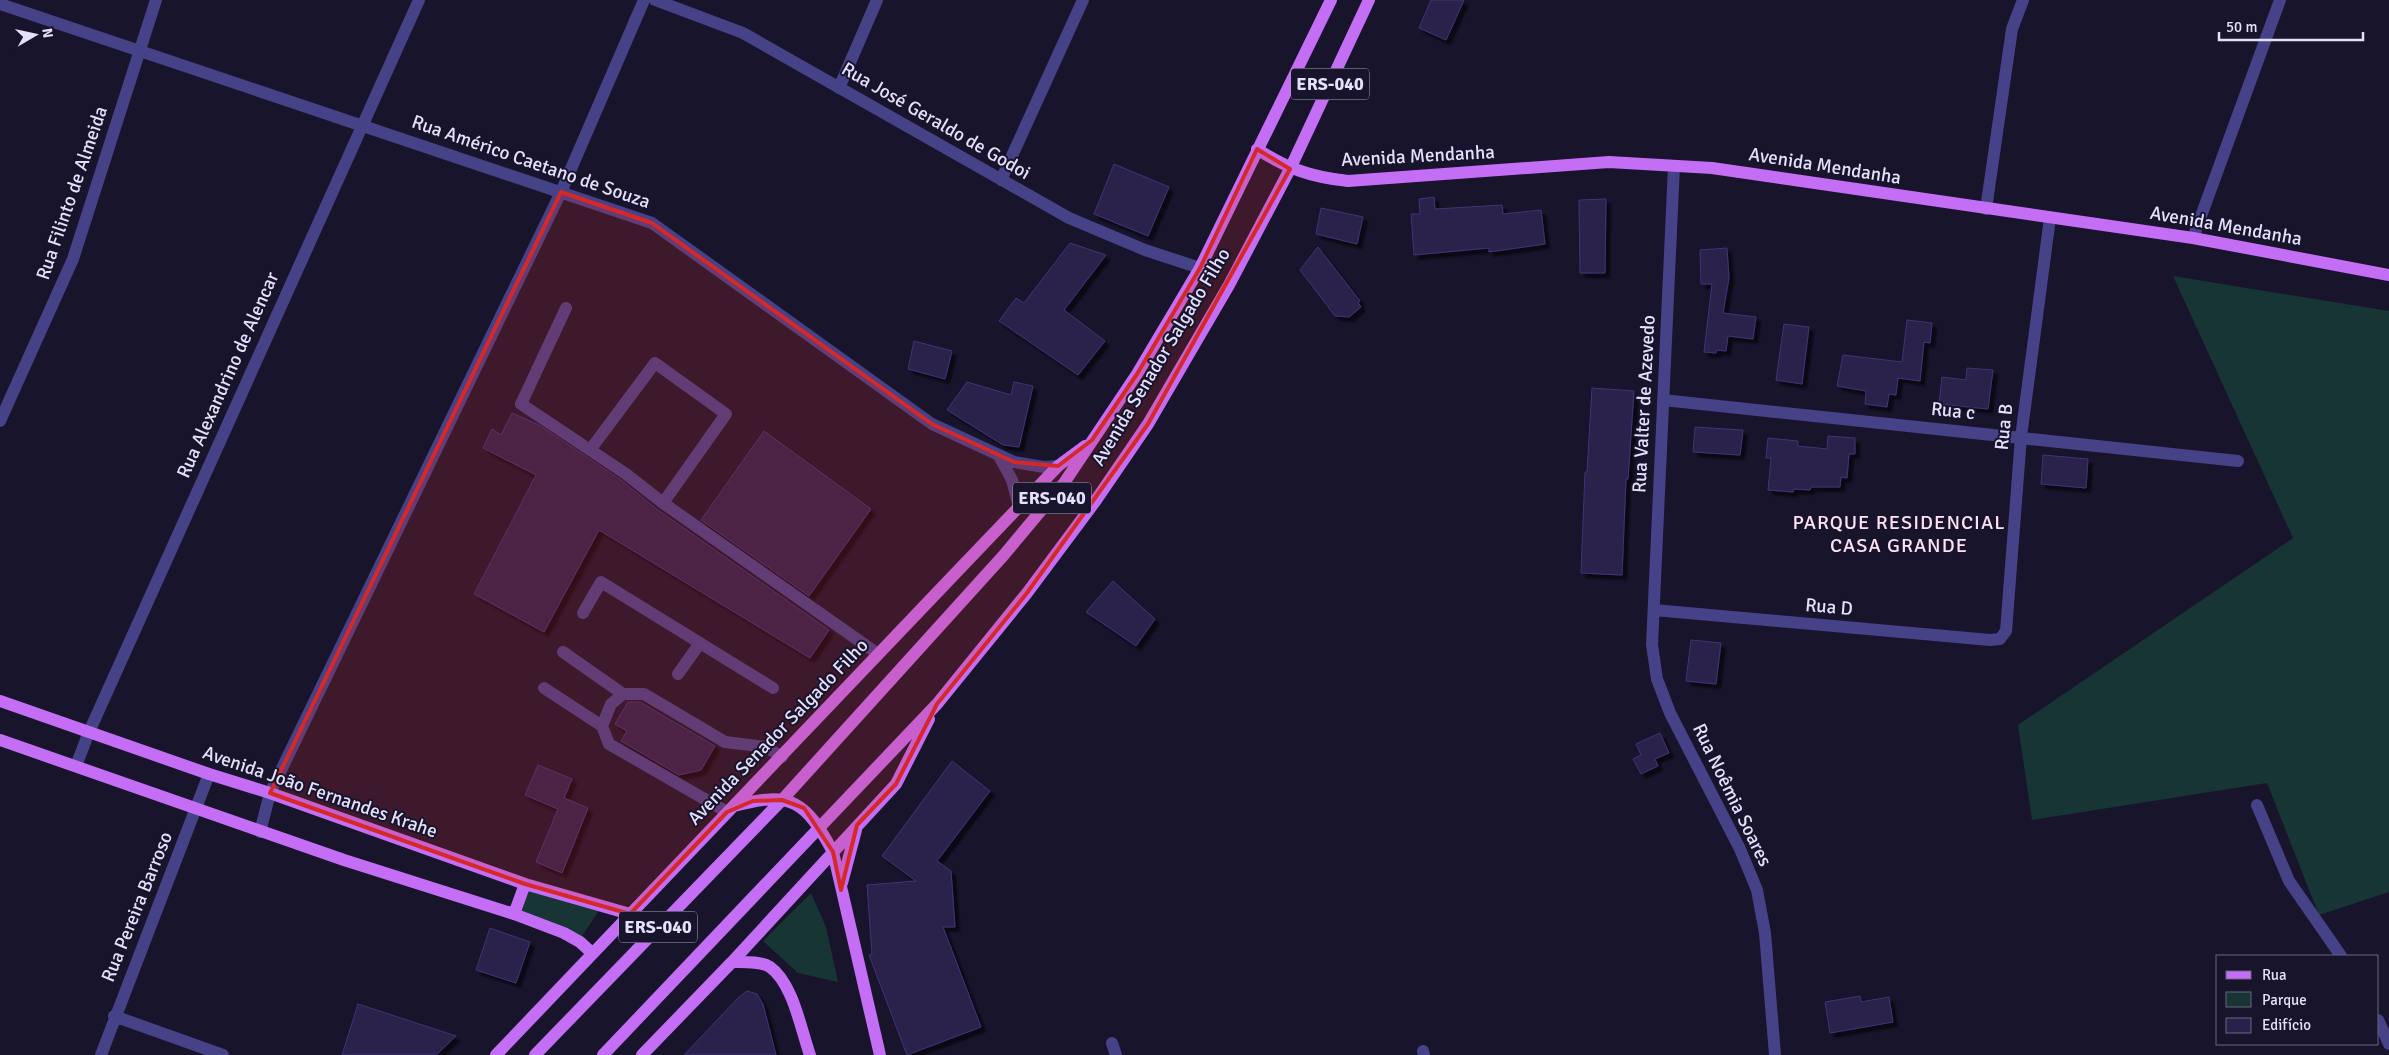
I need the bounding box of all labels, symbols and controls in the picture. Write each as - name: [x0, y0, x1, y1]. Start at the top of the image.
- north arrow: [10, 10, 60, 60]
- scale bar: [2219, 10, 2363, 42]
- text: 50 m: [2226, 18, 2257, 36]
- text: N: [38, 27, 57, 39]
- street label: Rua José Geraldo de Godoi: [837, 57, 1035, 185]
- road number: ERS-040: [1291, 68, 1369, 100]
- street label: Rua Filinto de Almeida: [31, 103, 113, 283]
- street label: Rua Américo Caetano de Souza: [409, 110, 653, 214]
- street label: Avenida Mendanha: [1341, 140, 1495, 172]
- street label: Avenida Mendanha: [1747, 142, 1903, 190]
- street label: Avenida Mendanha: [2148, 201, 2304, 251]
- street label: Avenida Senador Salgado Filho: [1086, 244, 1236, 470]
- street label: Rua Alexandrino de Alencar: [172, 268, 284, 482]
- street label: Rua Valter de Azevedo: [1627, 314, 1661, 494]
- street label: Rua c: [1930, 397, 1976, 425]
- street label: Rua B: [1990, 403, 2018, 451]
- road number: ERS-040: [1013, 482, 1091, 514]
- district label: PARQUE RESIDENCIAL CASA GRANDE: [1793, 510, 2005, 558]
- street label: Rua D: [1804, 593, 1854, 621]
- street label: Avenida Senador Salgado Filho: [683, 634, 874, 830]
- street label: Rua Noêmia Soares: [1687, 720, 1777, 870]
- street label: Avenida João Fernandes Krahe: [200, 741, 440, 843]
- street label: Rua Pereira Barroso: [96, 828, 178, 986]
- road number: ERS-040: [619, 912, 697, 942]
- legend: [2216, 955, 2379, 1045]
- text: Rua: [2262, 966, 2287, 984]
- text: Parque: [2262, 991, 2307, 1009]
- text: Edifício: [2262, 1016, 2311, 1034]

